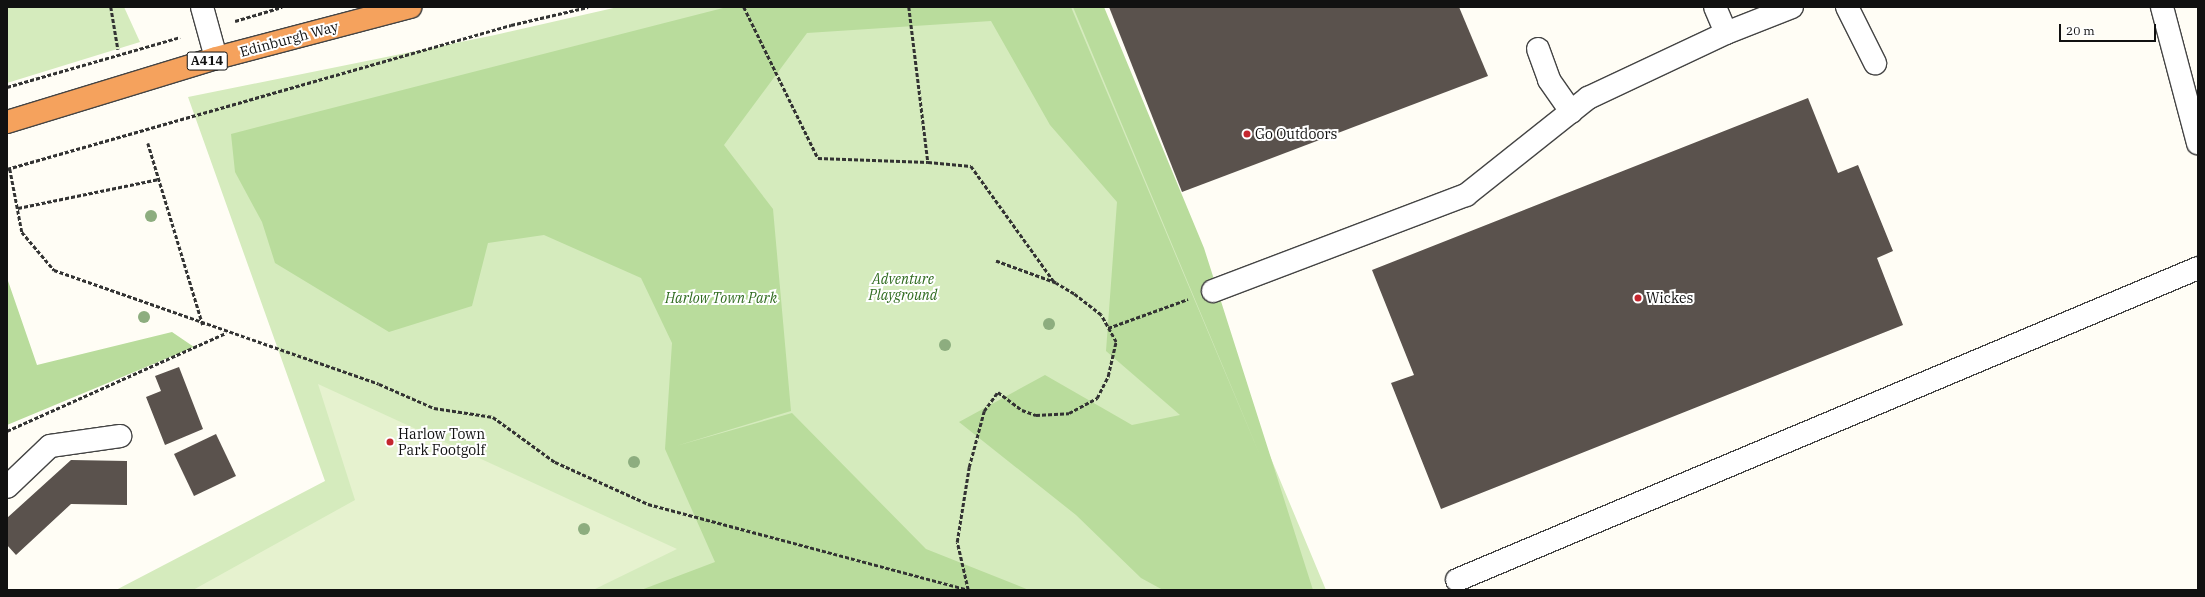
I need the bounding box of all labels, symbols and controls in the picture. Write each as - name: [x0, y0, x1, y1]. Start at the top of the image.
- scale bar: [2061, 16, 2158, 42]
- street label: Edinburgh Way: [238, 18, 340, 60]
- text: 20 m: [2066, 23, 2095, 38]
- road number: A414: [186, 50, 228, 72]
- place label: Go Outdoors: [1255, 126, 1337, 142]
- marker: Go Outdoors: [1242, 129, 1252, 139]
- park label: Adventure Playground: [869, 271, 937, 304]
- park label: Harlow Town Park: [665, 290, 777, 306]
- place label: Wickes: [1646, 290, 1693, 306]
- marker: Wickes: [1633, 293, 1643, 303]
- place label: Harlow Town Park Footgolf: [398, 426, 485, 458]
- marker: Harlow Town Park Footgolf: [385, 437, 395, 447]

